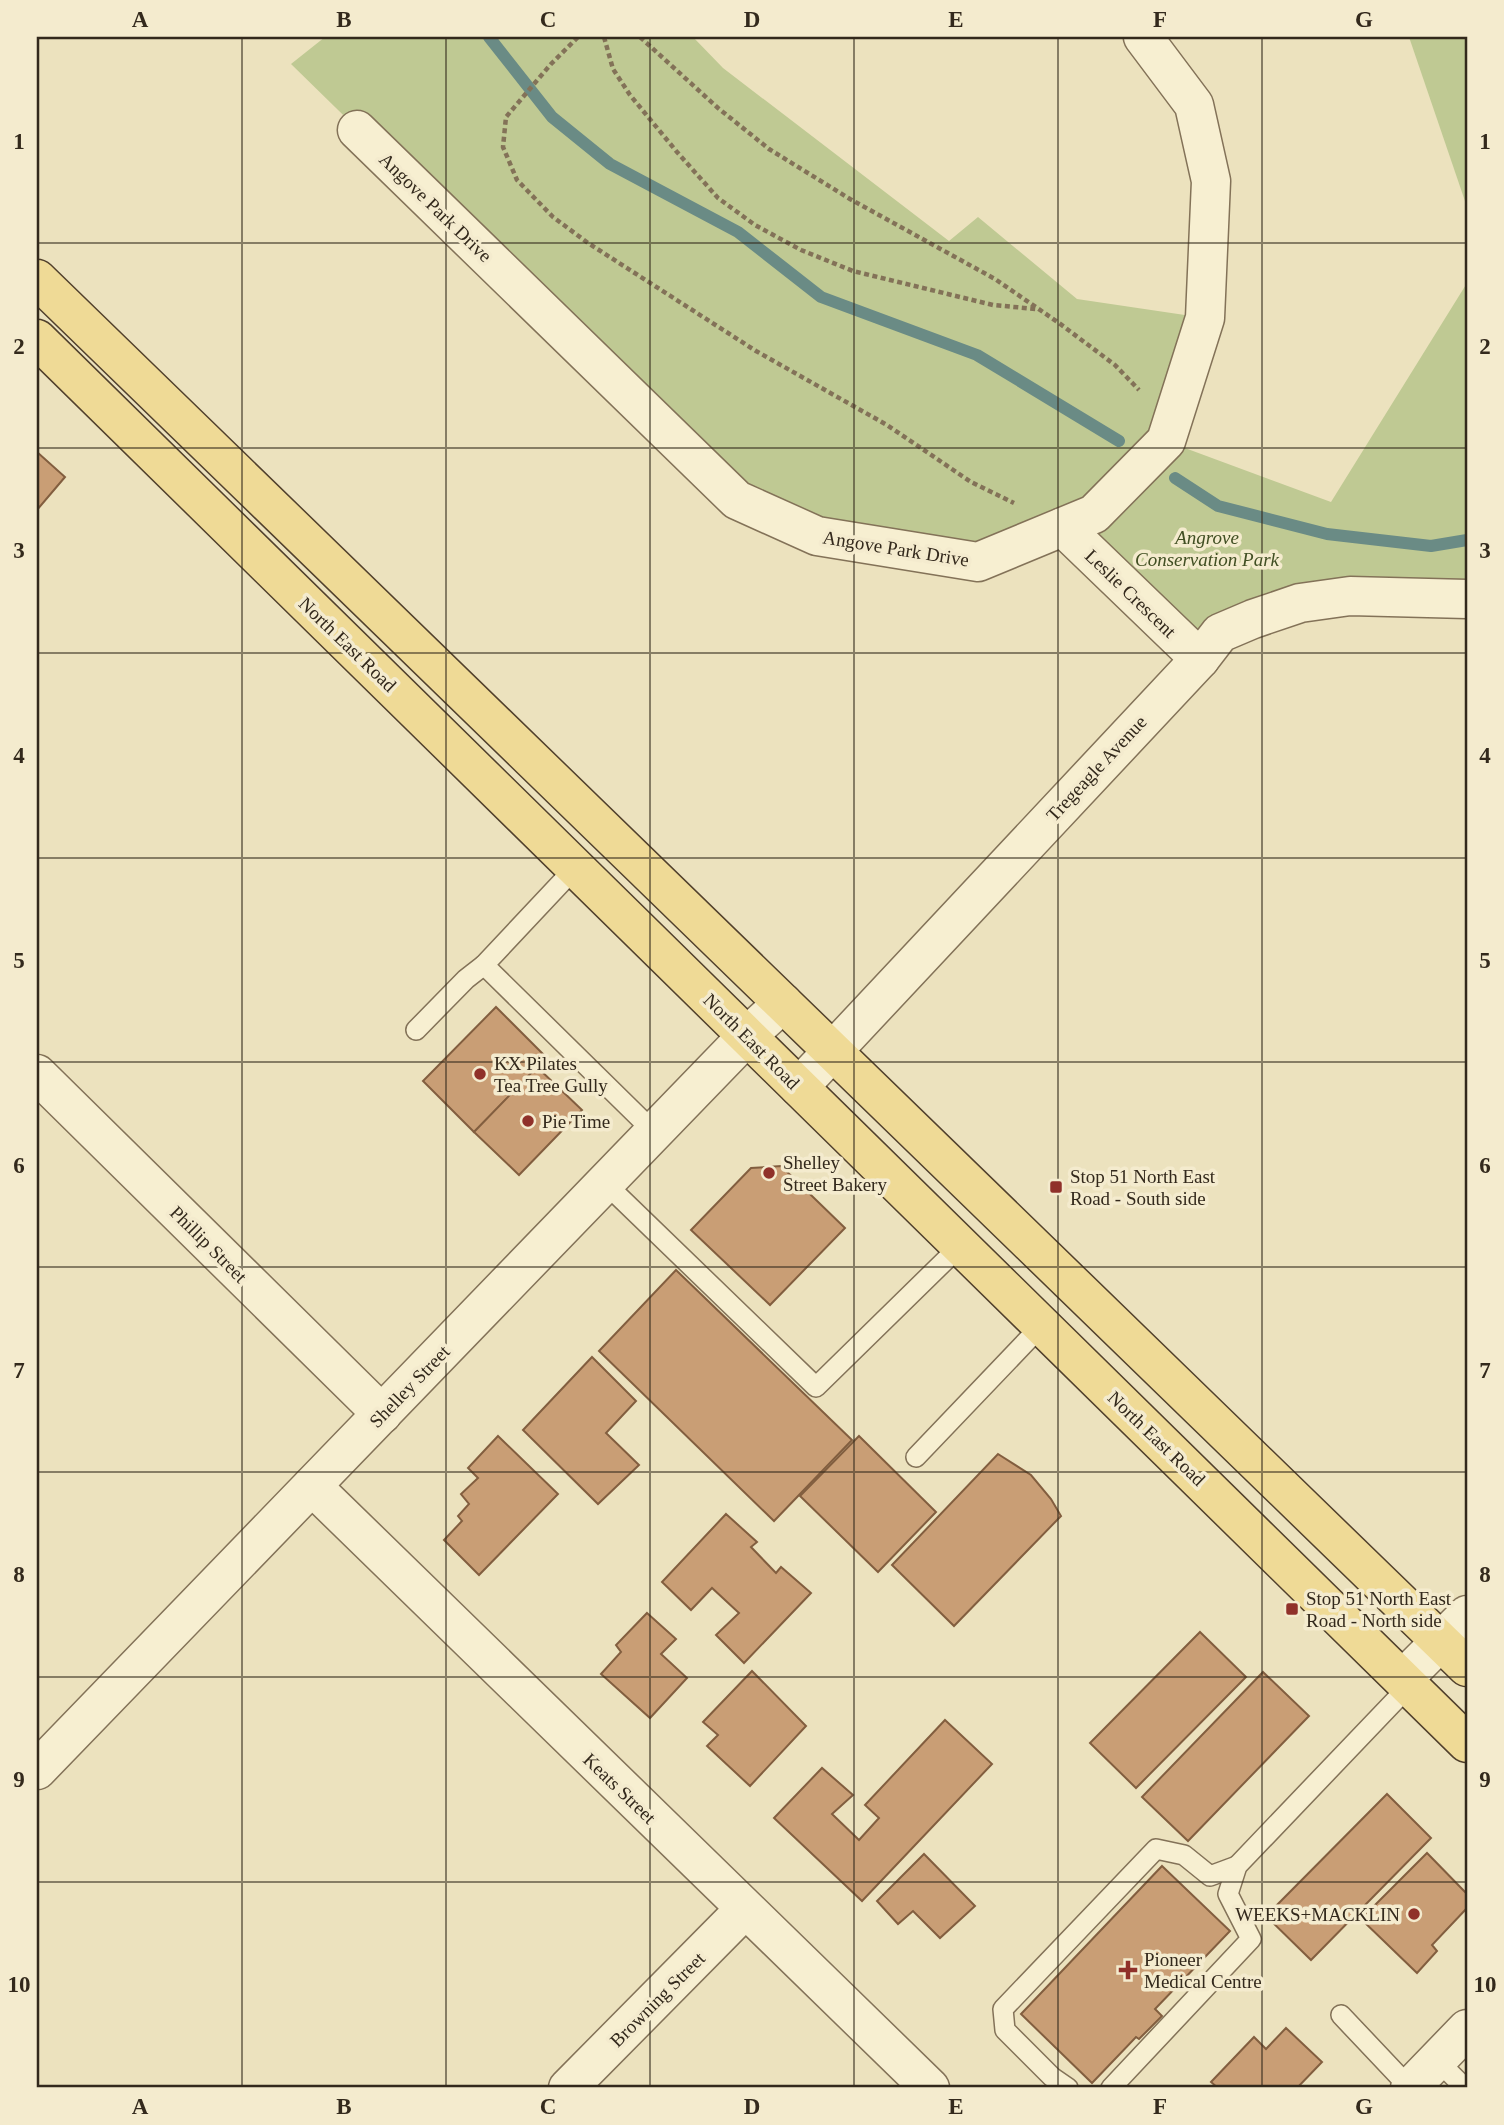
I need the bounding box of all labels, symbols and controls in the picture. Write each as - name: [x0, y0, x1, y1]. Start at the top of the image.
- text: A: [132, 7, 149, 32]
- text: B: [336, 7, 352, 32]
- text: C: [540, 7, 556, 32]
- text: D: [744, 7, 760, 32]
- text: E: [948, 7, 964, 32]
- text: F: [1153, 7, 1167, 32]
- text: G: [1355, 7, 1373, 32]
- text: 1: [13, 129, 25, 154]
- text: 1: [1479, 129, 1491, 154]
- street label: Angove Park Drive: [375, 148, 496, 266]
- text: 2: [13, 334, 25, 359]
- text: 2: [1479, 334, 1491, 359]
- street label: Angove Park Drive: [821, 527, 971, 570]
- park label: Angrove Conservation Park: [1135, 527, 1280, 570]
- text: 3: [13, 538, 25, 563]
- text: 3: [1479, 538, 1491, 563]
- street label: Leslie Crescent: [1081, 545, 1181, 642]
- street label: North East Road: [295, 593, 401, 696]
- street label: Tregeagle Avenue: [1042, 711, 1151, 825]
- text: 4: [13, 743, 25, 768]
- text: 4: [1479, 743, 1491, 768]
- text: 5: [13, 948, 25, 973]
- text: 5: [1479, 948, 1491, 973]
- street label: North East Road: [699, 989, 804, 1094]
- place label: KX Pilates Tea Tree Gully: [494, 1053, 608, 1096]
- marker: KX Pilates Tea Tree Gully: [472, 1066, 488, 1082]
- place label: Pie Time: [542, 1111, 610, 1132]
- marker: Pie Time: [520, 1113, 536, 1129]
- place label: Shelley Street Bakery: [783, 1152, 887, 1195]
- text: 6: [13, 1153, 25, 1178]
- text: 6: [1479, 1153, 1491, 1178]
- marker: Shelley Street Bakery: [761, 1165, 777, 1181]
- place label: Stop 51 North East Road - South side: [1070, 1166, 1216, 1209]
- marker: Stop 51 North East Road - South side: [1048, 1179, 1064, 1195]
- street label: Phillip Street: [166, 1202, 252, 1288]
- street label: Shelley Street: [365, 1340, 454, 1432]
- text: 7: [13, 1358, 25, 1383]
- text: 7: [1479, 1358, 1491, 1383]
- street label: North East Road: [1104, 1387, 1210, 1490]
- text: 8: [13, 1562, 25, 1587]
- text: 8: [1479, 1562, 1491, 1587]
- place label: Stop 51 North East Road - North side: [1306, 1588, 1452, 1631]
- marker: Stop 51 North East Road - North side: [1284, 1601, 1300, 1617]
- street label: Keats Street: [579, 1749, 661, 1828]
- text: 9: [13, 1767, 25, 1792]
- text: 9: [1479, 1767, 1491, 1792]
- place label: WEEKS+MACKLIN: [1235, 1904, 1400, 1925]
- marker: WEEKS+MACKLIN: [1406, 1906, 1422, 1922]
- street label: Browning Street: [606, 1947, 710, 2051]
- place label: Pioneer Medical Centre: [1144, 1949, 1262, 1992]
- marker: Pioneer Medical Centre: [1118, 1960, 1138, 1980]
- text: 10: [8, 1972, 31, 1997]
- text: 10: [1474, 1972, 1497, 1997]
- text: A: [132, 2094, 149, 2119]
- text: B: [336, 2094, 352, 2119]
- text: C: [540, 2094, 556, 2119]
- text: D: [744, 2094, 760, 2119]
- text: E: [948, 2094, 964, 2119]
- text: F: [1153, 2094, 1167, 2119]
- text: G: [1355, 2094, 1373, 2119]

